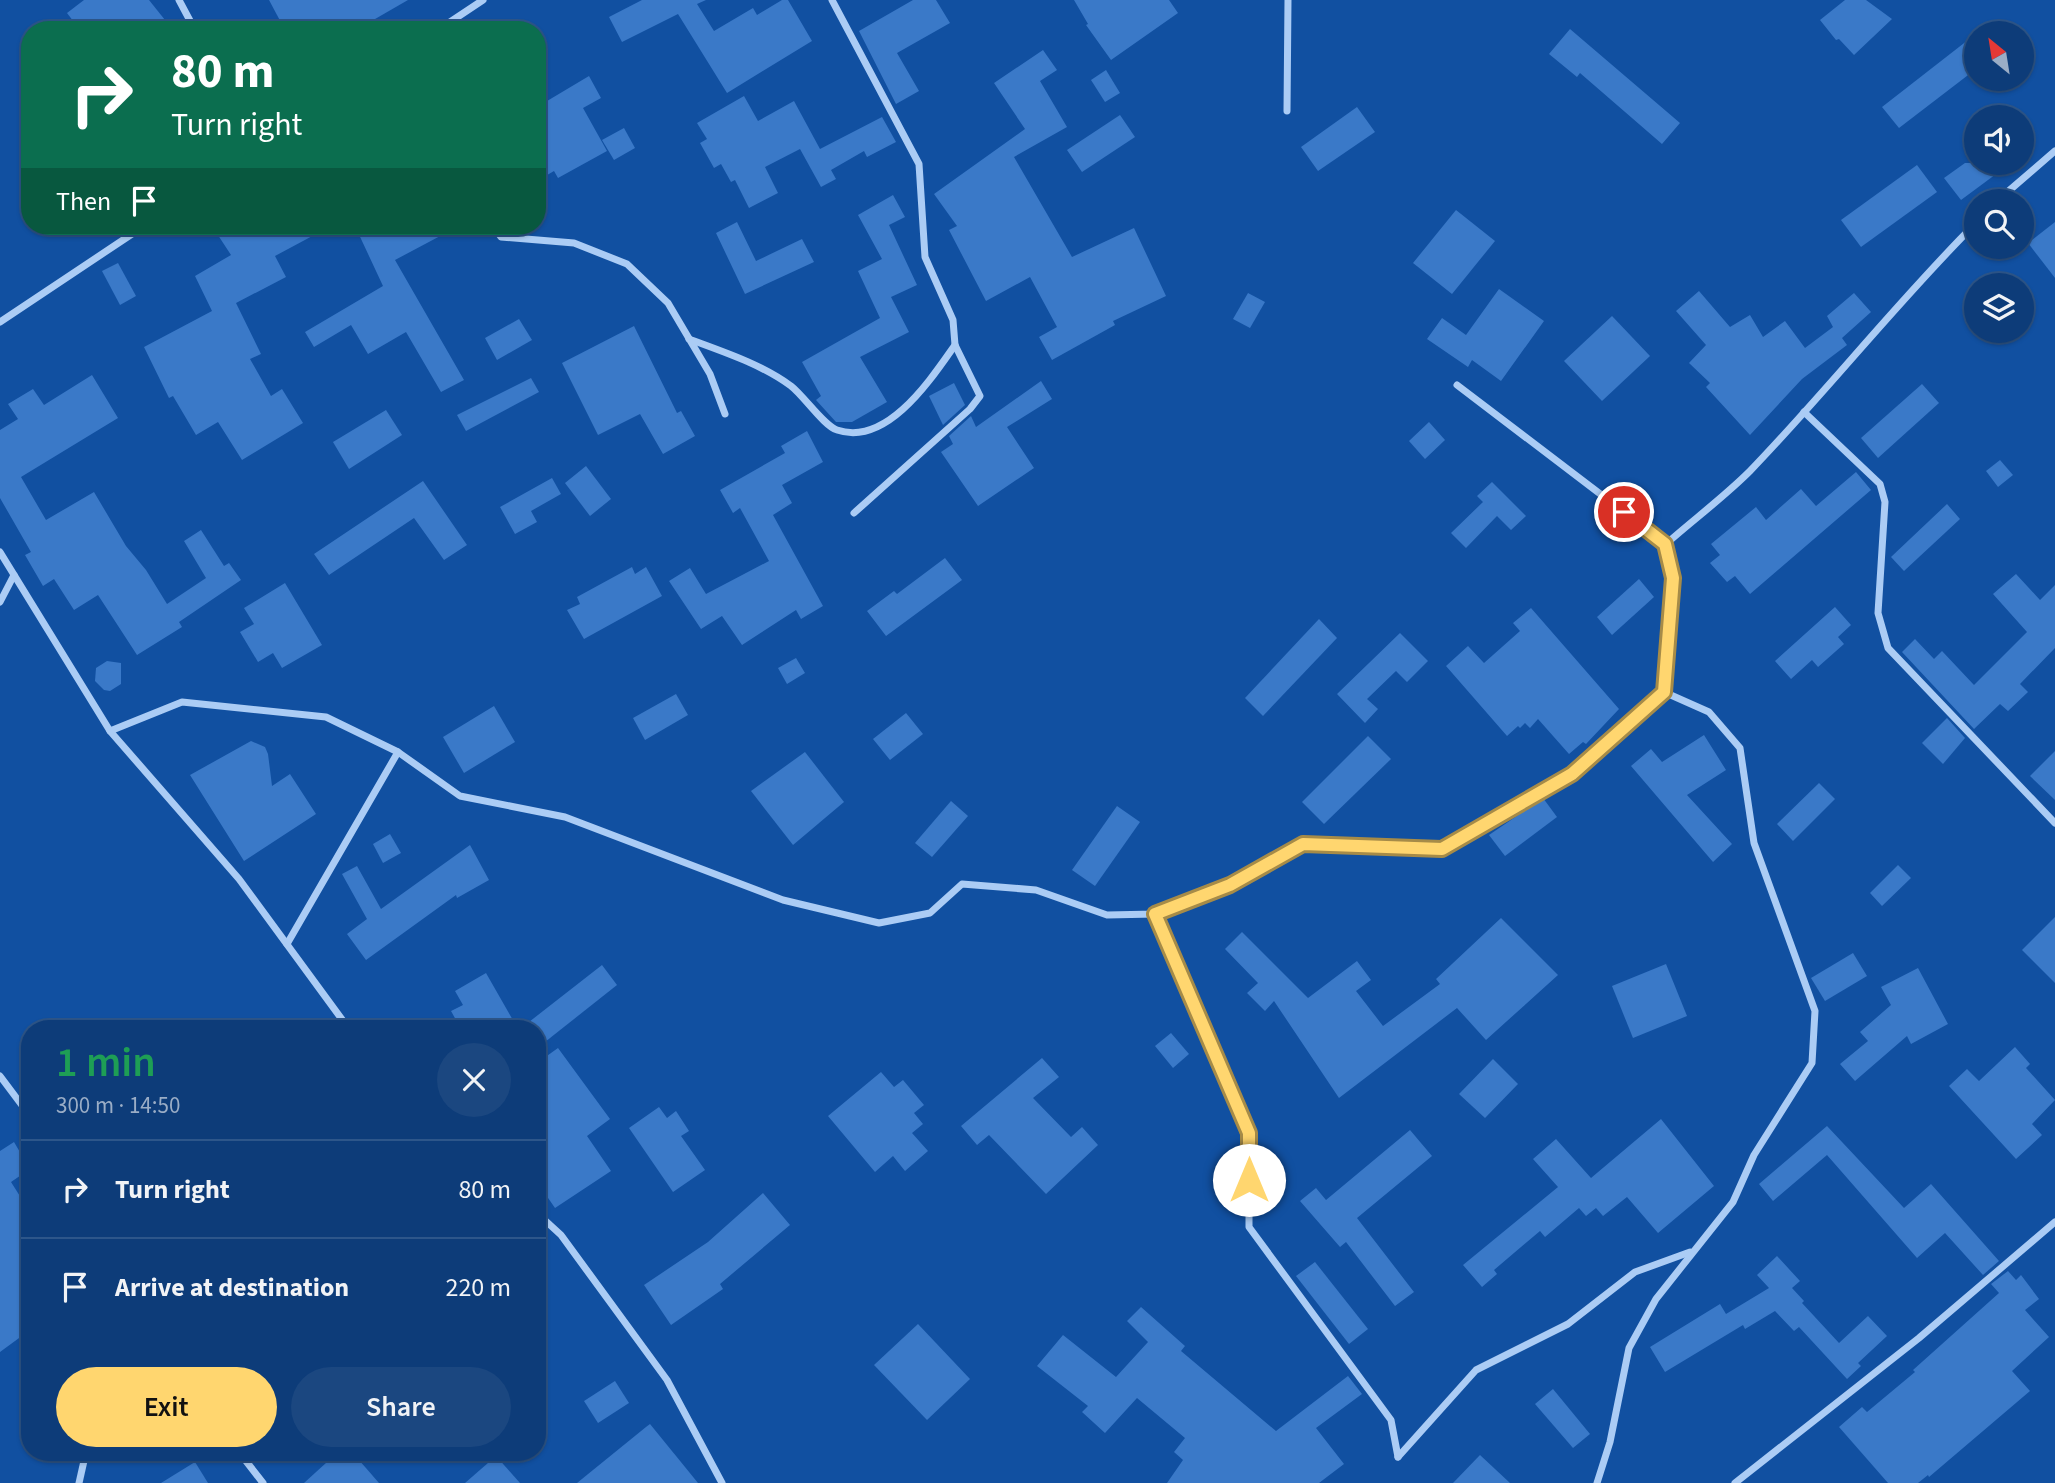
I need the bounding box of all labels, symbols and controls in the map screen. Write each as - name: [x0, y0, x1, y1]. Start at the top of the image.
- north arrow: [1964, 21, 2034, 91]
- map controls: [1964, 21, 2034, 343]
- text: 80 m: [171, 37, 275, 107]
- icon: right: [56, 49, 147, 140]
- text: Turn right: [171, 102, 302, 148]
- button: sound: [1964, 105, 2034, 175]
- icon: arrive: [125, 182, 163, 220]
- text: Then: [56, 183, 111, 220]
- button: search: [1964, 189, 2034, 259]
- button: layers: [1964, 273, 2034, 343]
- pin: [1594, 482, 1654, 542]
- icon: arrive: [1605, 493, 1643, 531]
- text: 1 min: [56, 1033, 156, 1093]
- button: close: [437, 1043, 511, 1117]
- text: 300 m · 14:50: [56, 1089, 180, 1122]
- position arrow: [1212, 1143, 1286, 1217]
- icon: right: [56, 1170, 94, 1208]
- text: Turn right: [115, 1171, 230, 1208]
- text: 80 m: [458, 1171, 511, 1208]
- icon: arrive: [56, 1268, 94, 1306]
- text: Arrive at destination: [115, 1269, 349, 1306]
- text: 220 m: [445, 1269, 511, 1306]
- button: Exit: [56, 1367, 277, 1447]
- button: Share: [291, 1367, 511, 1447]

